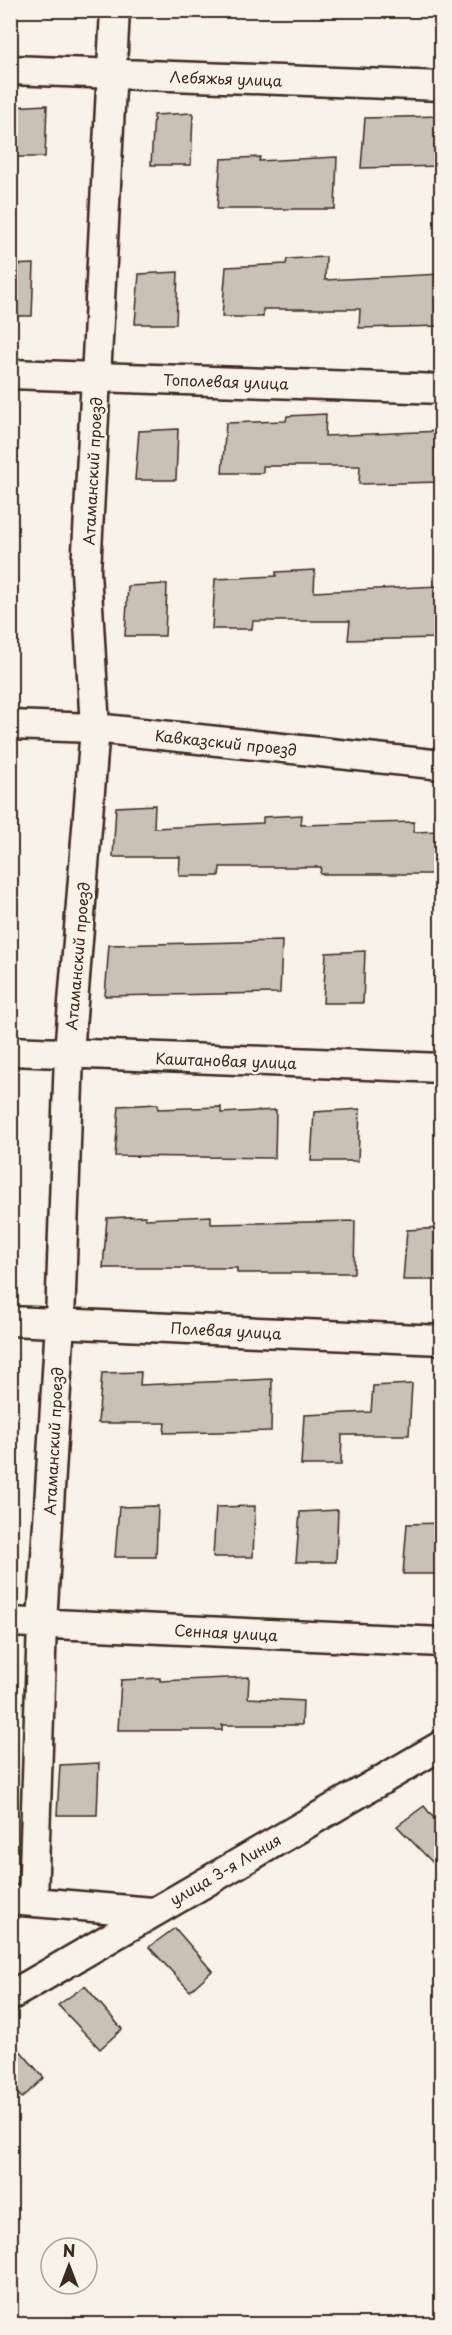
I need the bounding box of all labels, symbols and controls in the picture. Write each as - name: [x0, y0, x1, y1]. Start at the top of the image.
- street label: Лебяжья улица: [169, 65, 283, 91]
- street label: Тополевая улица: [163, 367, 290, 395]
- street label: Атаманский проезд: [77, 396, 107, 546]
- street label: Кавказский проезд: [154, 723, 298, 761]
- street label: Атаманский проезд: [59, 881, 95, 1031]
- street label: Каштановая улица: [155, 1046, 298, 1074]
- street label: Полевая улица: [170, 1316, 283, 1344]
- street label: Атаманский проезд: [38, 1366, 68, 1516]
- street label: Сенная улица: [174, 1618, 279, 1646]
- street label: улица 3-я Линия: [165, 1828, 285, 1910]
- north arrow: [39, 2236, 99, 2296]
- text: N: [63, 2238, 75, 2262]

